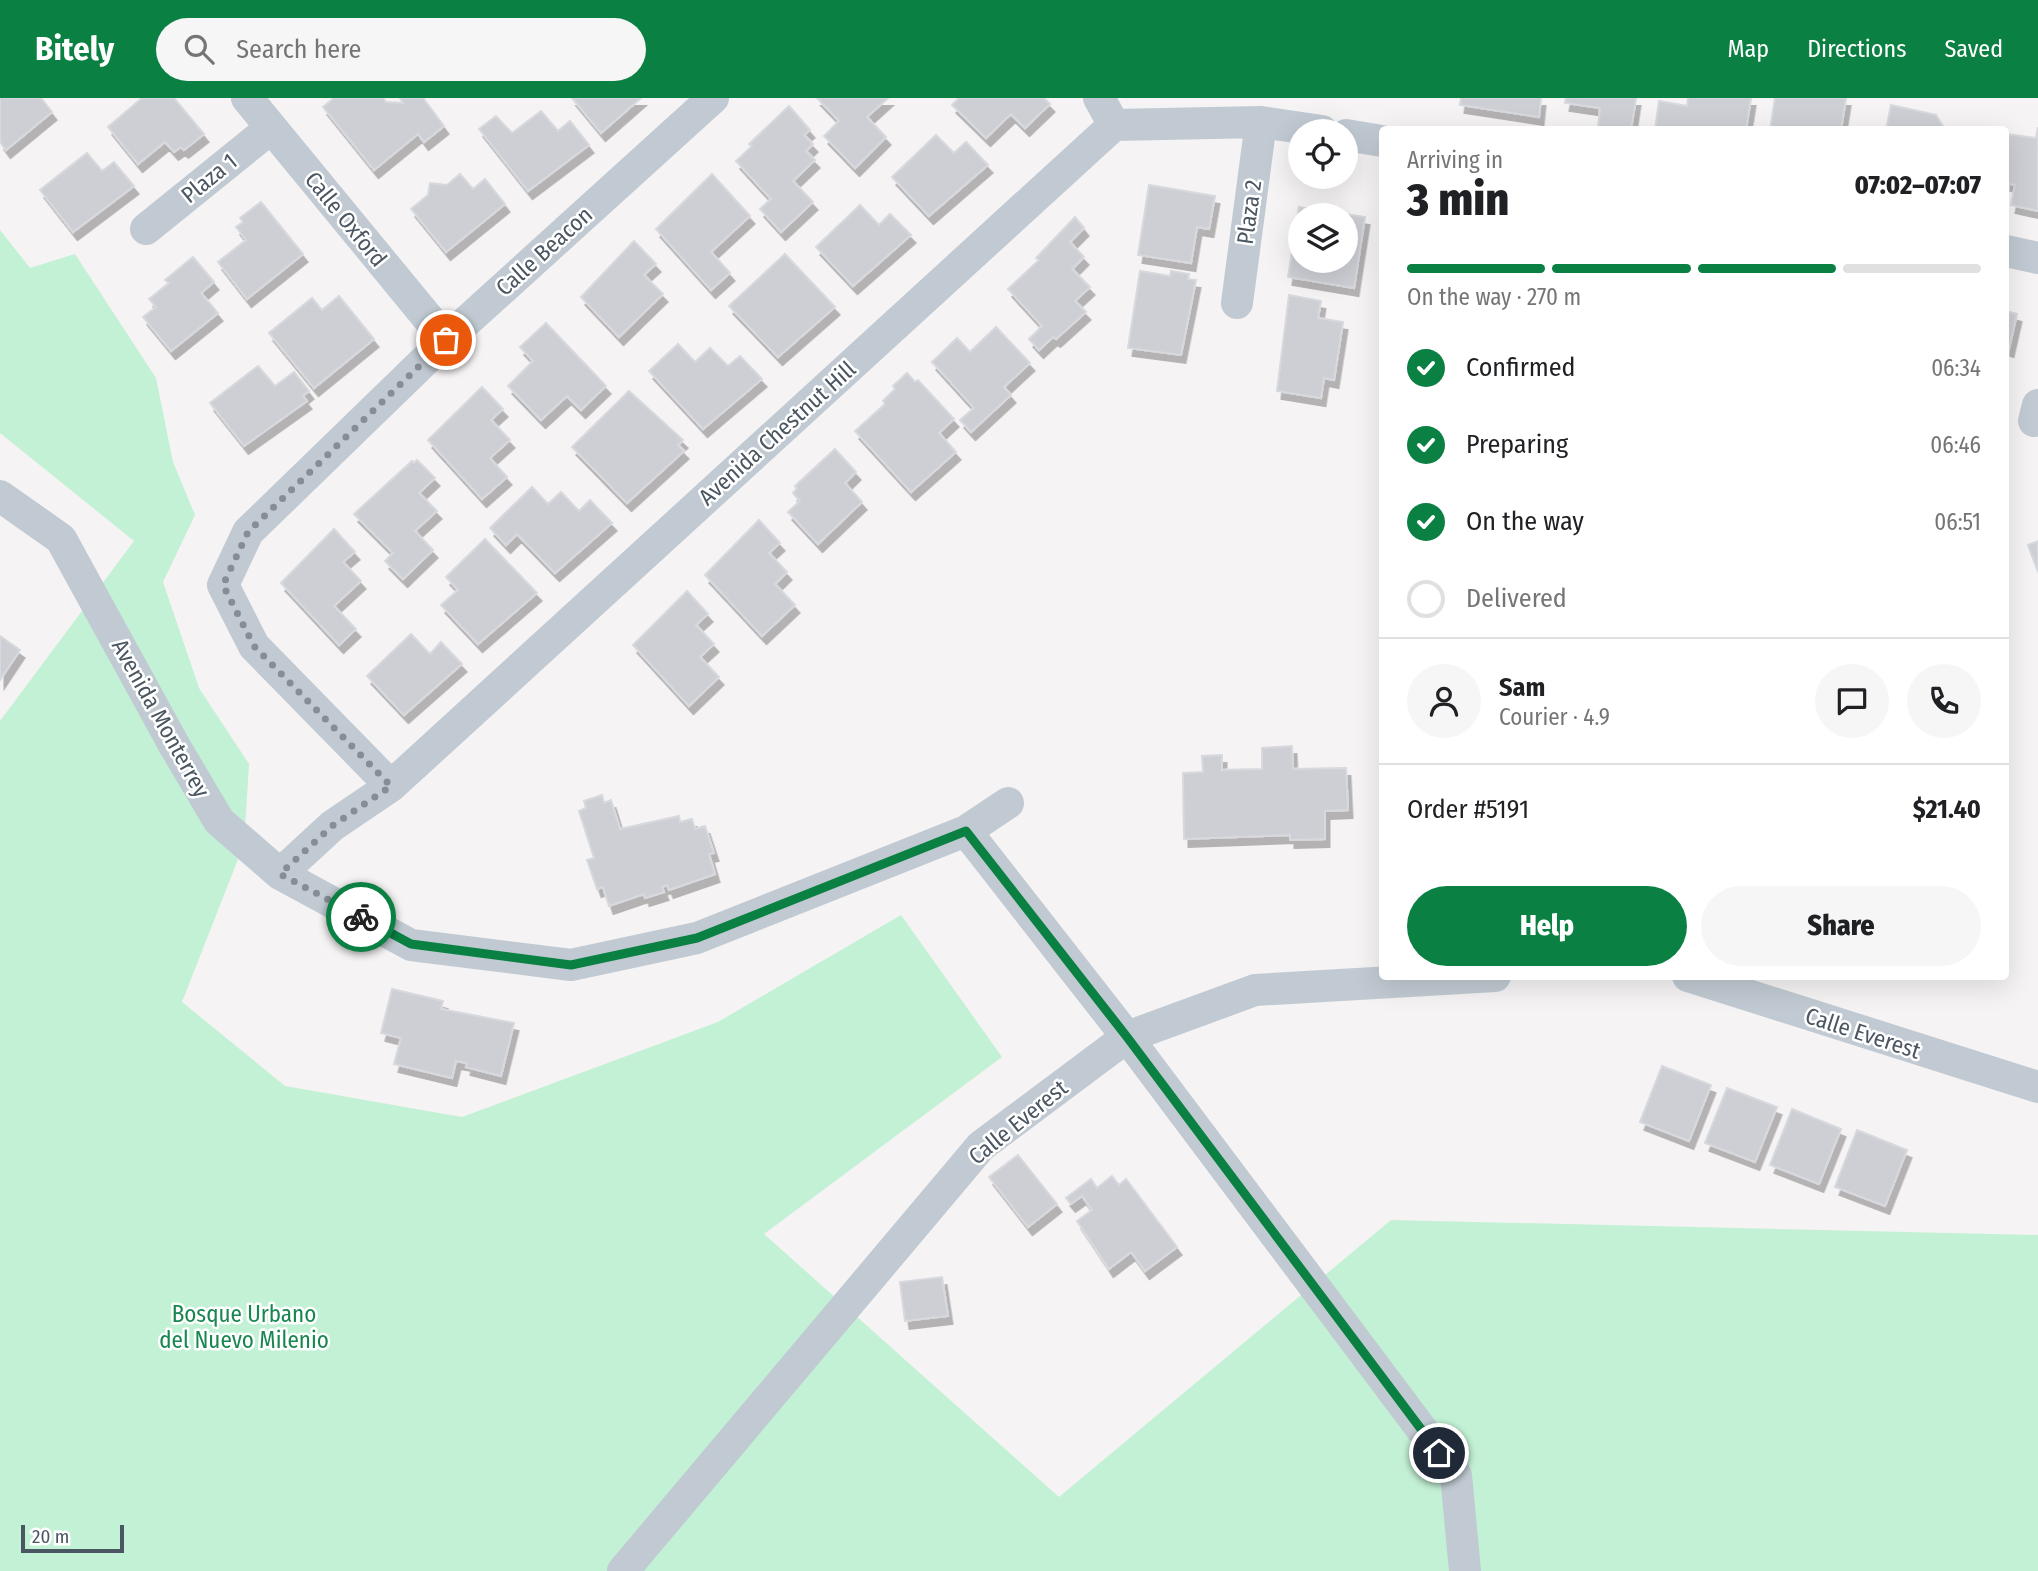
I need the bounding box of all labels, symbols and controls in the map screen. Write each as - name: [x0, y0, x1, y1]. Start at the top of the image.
- search box: [156, 18, 646, 81]
- text: Bitely: [35, 29, 114, 69]
- icon: search: [180, 30, 218, 68]
- text: Search here: [236, 34, 361, 65]
- text: Map: [1728, 35, 1769, 63]
- text: Directions: [1807, 35, 1906, 63]
- text: Saved: [1944, 35, 2003, 63]
- map controls: [1288, 119, 1358, 273]
- button: locate: [1288, 119, 1358, 189]
- text: Arriving in: [1407, 146, 1503, 174]
- street label: Plaza 1: [176, 147, 242, 209]
- street label: Calle Oxford: [299, 166, 393, 272]
- text: 07:02–07:07: [1855, 170, 1981, 201]
- text: 3 min: [1407, 172, 1509, 227]
- street label: Plaza 2: [1231, 178, 1267, 246]
- street label: Calle Beacon: [490, 200, 598, 302]
- button: layers: [1288, 203, 1358, 273]
- text: On the way · 270 m: [1407, 283, 1581, 311]
- pin: [416, 310, 476, 370]
- icon: bag: [427, 321, 465, 359]
- icon: check: [1407, 349, 1445, 387]
- text: Confirmed: [1466, 352, 1576, 383]
- text: 06:34: [1931, 354, 1981, 382]
- street label: Avenida Chestnut Hill: [693, 355, 861, 511]
- icon: check: [1407, 426, 1445, 464]
- text: Preparing: [1466, 429, 1568, 460]
- text: 06:46: [1930, 431, 1981, 459]
- icon: check: [1407, 503, 1445, 541]
- text: On the way: [1466, 506, 1584, 537]
- text: 06:51: [1934, 508, 1981, 536]
- text: Delivered: [1466, 583, 1567, 614]
- street label: Avenida Monterrey: [106, 634, 216, 803]
- button: person: [1407, 664, 1481, 738]
- button: chat: [1815, 664, 1889, 738]
- button: phone: [1907, 664, 1981, 738]
- text: Sam: [1499, 672, 1545, 703]
- text: Courier · 4.9: [1499, 703, 1610, 731]
- text: Order #5191: [1407, 794, 1529, 825]
- text: $21.40: [1913, 794, 1981, 825]
- courier: [326, 882, 396, 952]
- button: Help: [1407, 886, 1687, 966]
- button: Share: [1701, 886, 1981, 966]
- icon: bike: [342, 898, 380, 936]
- street label: Calle Everest: [1802, 1001, 1924, 1065]
- street label: Calle Everest: [963, 1073, 1074, 1170]
- park label: Bosque Urbano del Nuevo Milenio: [159, 1300, 329, 1354]
- pin: [1409, 1423, 1469, 1483]
- icon: home: [1420, 1434, 1458, 1472]
- scale bar: [21, 1522, 124, 1554]
- text: 20 m: [32, 1525, 69, 1548]

